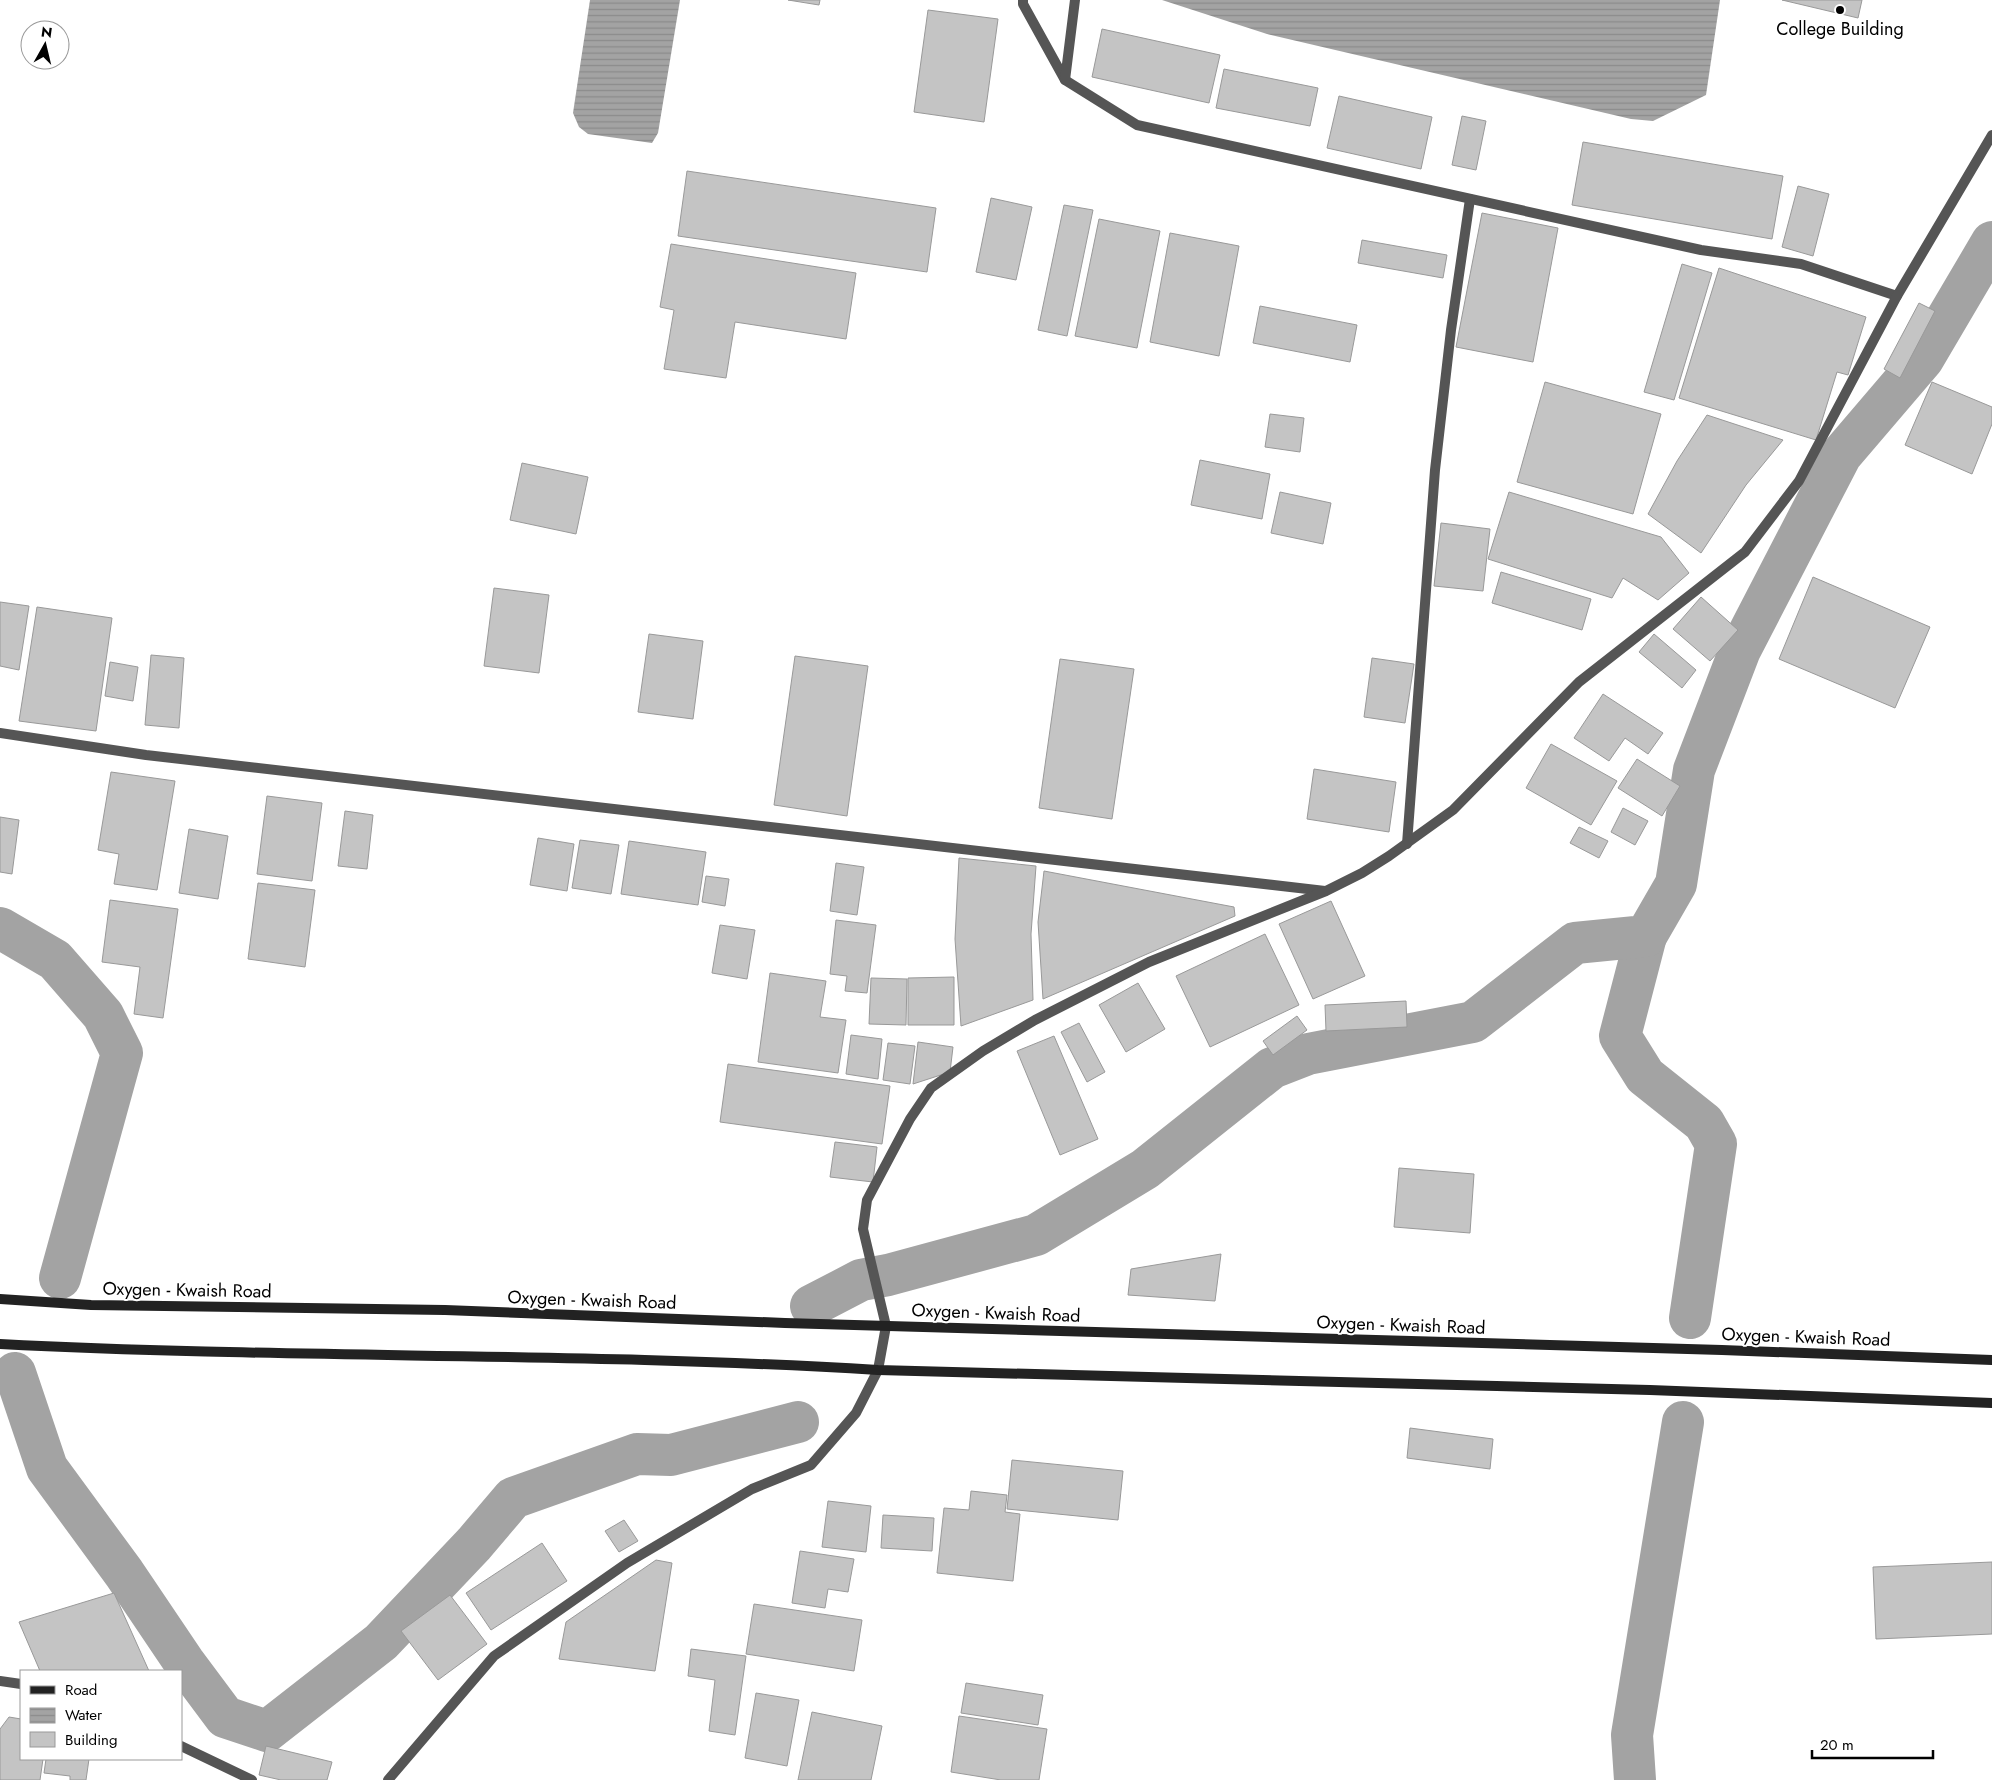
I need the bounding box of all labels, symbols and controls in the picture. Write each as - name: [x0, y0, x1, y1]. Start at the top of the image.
- marker: College Building: [1834, 4, 1846, 16]
- place label: College Building: [1776, 16, 1904, 42]
- north arrow: [20, 20, 70, 70]
- text: N: [40, 21, 54, 43]
- street label: Oxygen - Kwaish Road: [102, 1276, 272, 1304]
- street label: Oxygen - Kwaish Road: [507, 1284, 677, 1316]
- street label: Oxygen - Kwaish Road: [911, 1297, 1081, 1329]
- street label: Oxygen - Kwaish Road: [1316, 1309, 1486, 1341]
- street label: Oxygen - Kwaish Road: [1721, 1321, 1891, 1353]
- legend: [20, 1670, 182, 1760]
- text: Road: [65, 1679, 97, 1701]
- text: Water: [65, 1704, 103, 1726]
- scale bar: [1812, 1728, 1933, 1760]
- text: Building: [65, 1729, 117, 1751]
- text: 20 m: [1820, 1734, 1854, 1756]

